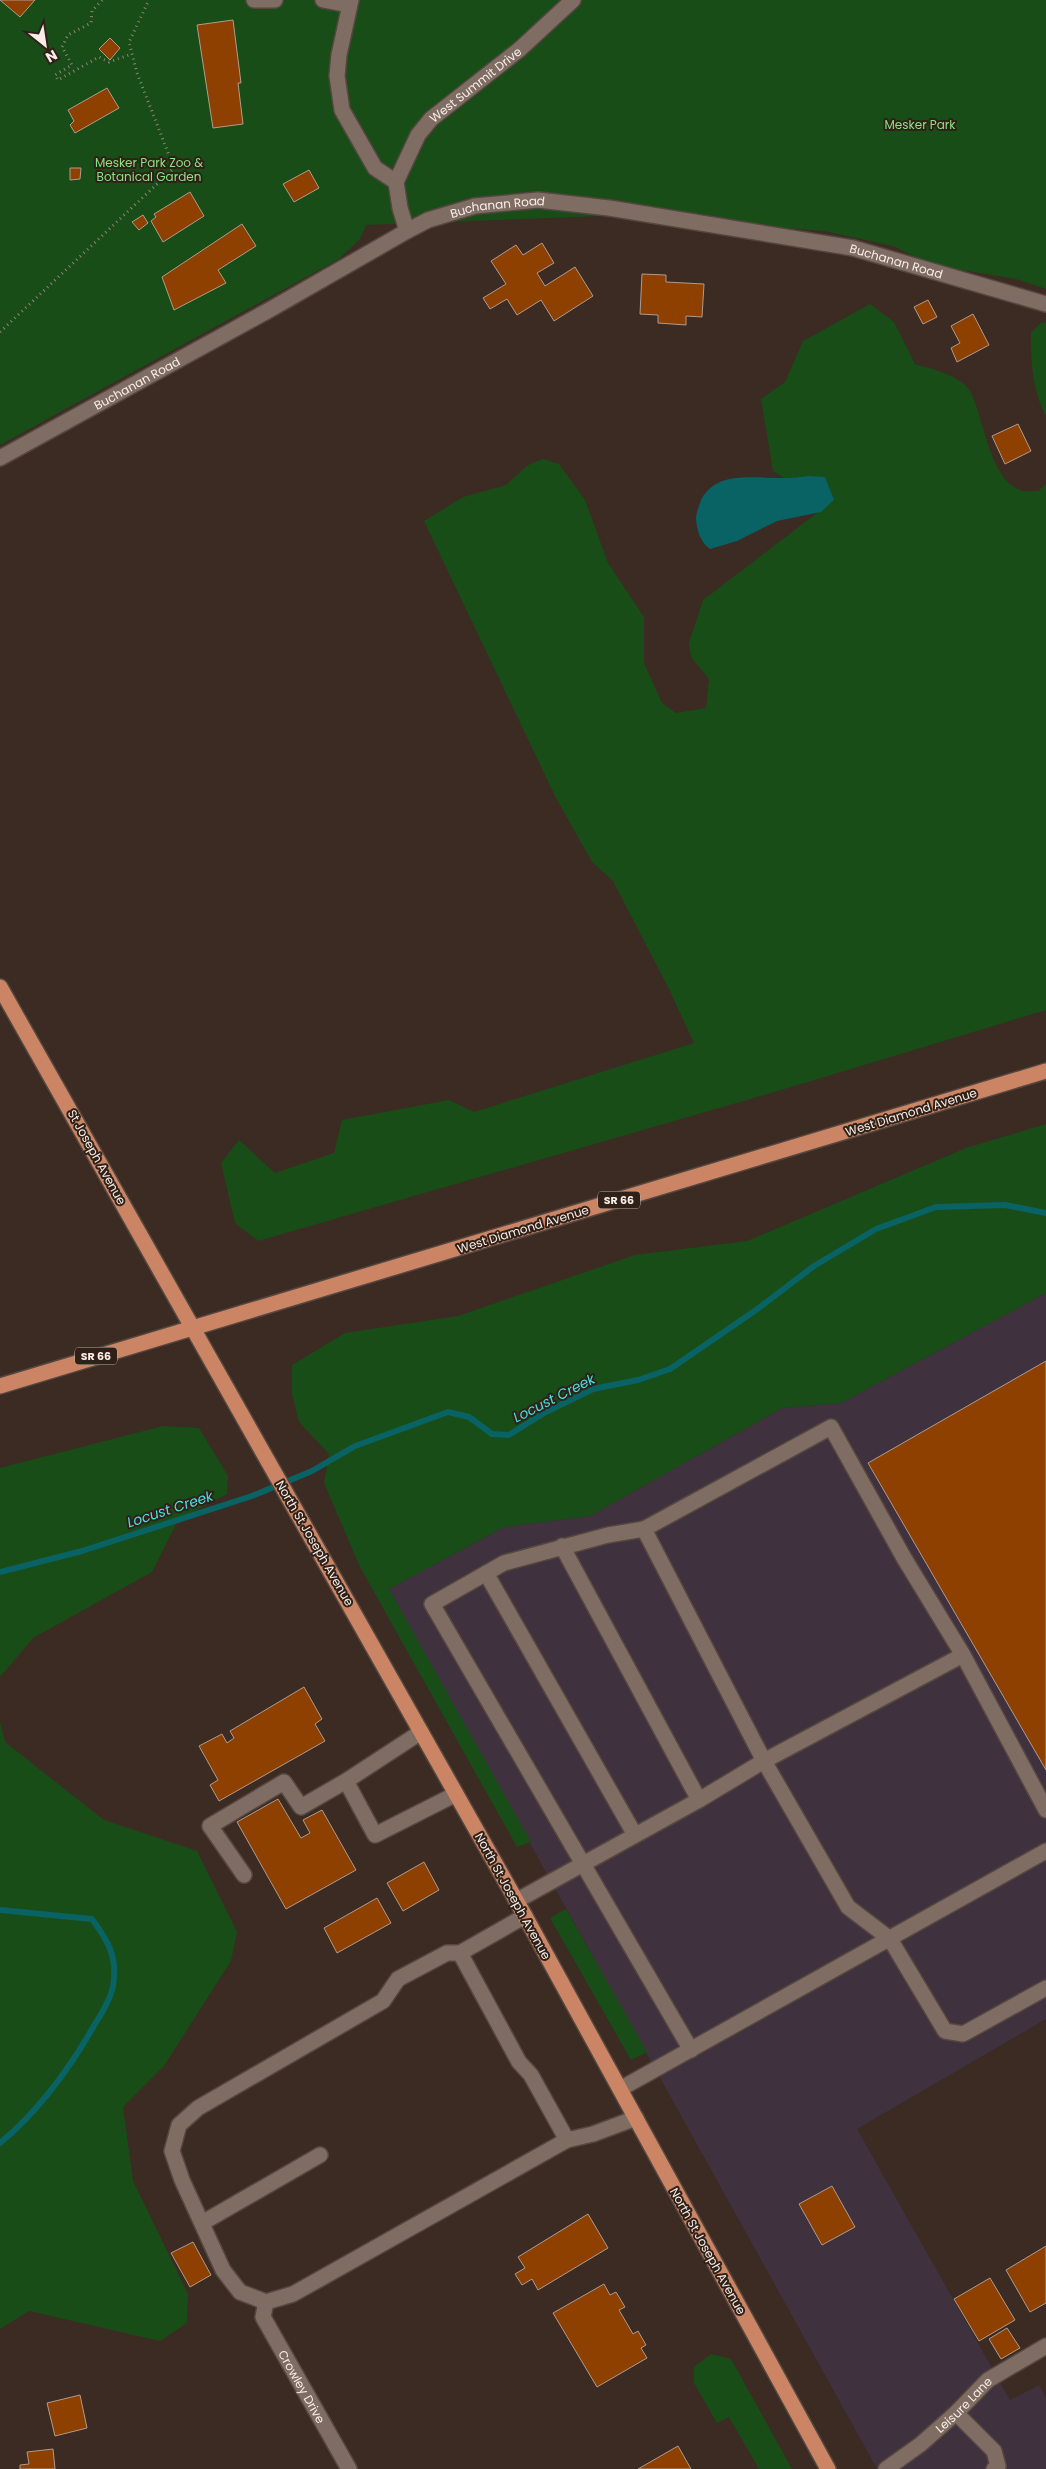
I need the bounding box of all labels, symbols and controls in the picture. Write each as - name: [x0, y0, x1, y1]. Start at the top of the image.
- north arrow: [20, 20, 70, 70]
- street label: West Summit Drive: [425, 43, 525, 126]
- text: N: [42, 45, 61, 68]
- park label: Mesker Park: [884, 116, 956, 133]
- park label: Mesker Park Zoo & Botanical Garden: [95, 154, 203, 185]
- street label: Buchanan Road: [448, 191, 546, 222]
- street label: Buchanan Road: [848, 239, 945, 282]
- street label: Buchanan Road: [90, 352, 183, 413]
- street label: West Diamond Avenue: [843, 1084, 979, 1140]
- street label: St Joseph Avenue: [64, 1106, 130, 1208]
- road number: SR 66: [598, 1192, 640, 1208]
- street label: West Diamond Avenue: [455, 1201, 591, 1257]
- road number: SR 66: [75, 1348, 117, 1364]
- water label: Locust Creek: [510, 1368, 599, 1427]
- street label: North St Joseph Avenue: [272, 1477, 358, 1609]
- water label: Locust Creek: [124, 1485, 216, 1532]
- street label: North St Joseph Avenue: [471, 1830, 555, 1962]
- street label: North St Joseph Avenue: [666, 2185, 750, 2317]
- street label: Crowley Drive: [275, 2347, 330, 2426]
- street label: Leisure Lane: [931, 2373, 995, 2436]

